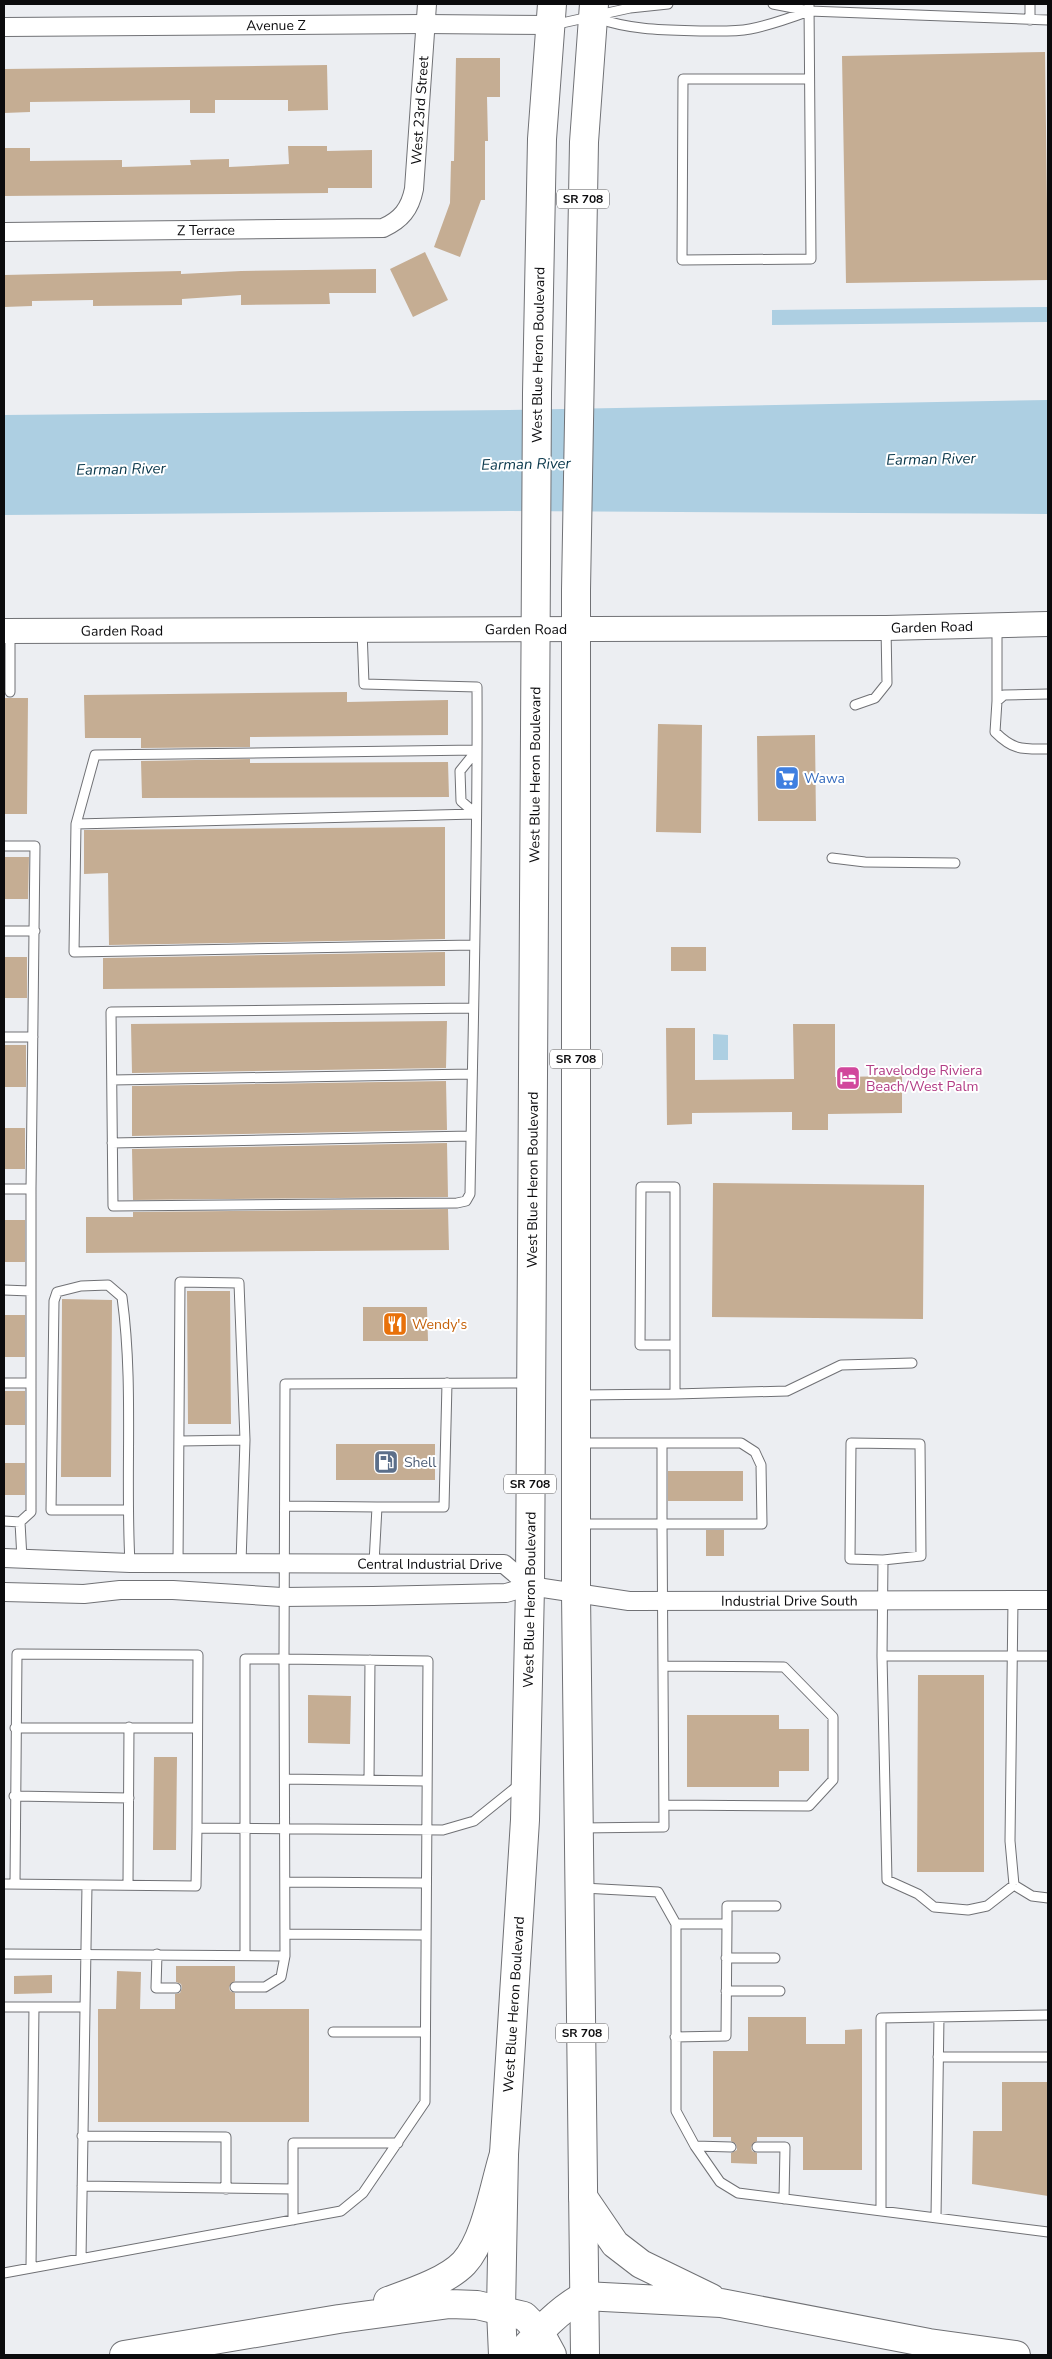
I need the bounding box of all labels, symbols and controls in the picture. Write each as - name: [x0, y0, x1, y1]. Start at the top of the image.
- street label: Avenue Z: [246, 15, 306, 35]
- street label: West 23rd Street: [406, 55, 433, 165]
- road number: SR 708: [557, 190, 609, 208]
- street label: Z Terrace: [177, 220, 235, 240]
- street label: West Blue Heron Boulevard: [527, 266, 549, 443]
- water label: Earman River: [886, 448, 977, 470]
- water label: Earman River: [481, 453, 572, 475]
- water label: Earman River: [76, 458, 167, 480]
- street label: Garden Road: [891, 616, 973, 637]
- street label: Garden Road: [485, 620, 567, 639]
- street label: Garden Road: [81, 621, 163, 640]
- street label: West Blue Heron Boulevard: [525, 687, 545, 863]
- supermarket icon: Wawa: [774, 765, 800, 791]
- place label: Wawa: [804, 769, 845, 788]
- road number: SR 708: [550, 1050, 602, 1068]
- place label: Travelodge Riviera Beach/West Palm: [866, 1061, 982, 1096]
- hotel icon: Travelodge Riviera Beach/West Palm: [835, 1065, 861, 1091]
- street label: West Blue Heron Boulevard: [522, 1092, 542, 1268]
- restaurant icon: Wendy's: [382, 1311, 408, 1337]
- place label: Wendy's: [412, 1315, 467, 1334]
- fuel station icon: Shell: [373, 1449, 399, 1475]
- place label: Shell: [404, 1453, 437, 1472]
- road number: SR 708: [504, 1475, 556, 1494]
- street label: West Blue Heron Boulevard: [518, 1512, 540, 1688]
- street label: Central Industrial Drive: [357, 1554, 503, 1573]
- street label: Industrial Drive South: [721, 1591, 858, 1610]
- street label: West Blue Heron Boulevard: [498, 1916, 528, 2093]
- road number: SR 708: [556, 2024, 608, 2042]

